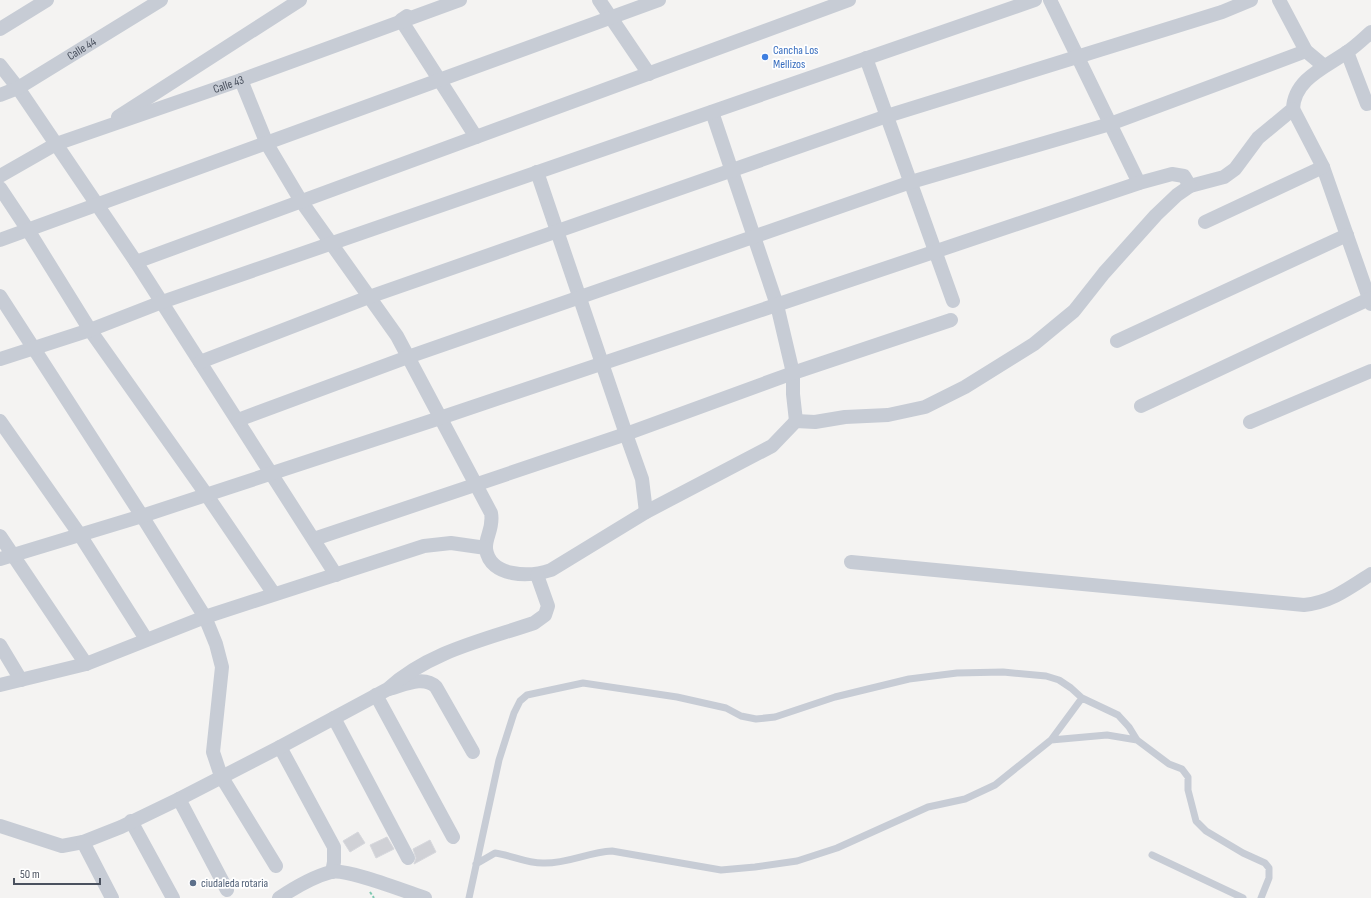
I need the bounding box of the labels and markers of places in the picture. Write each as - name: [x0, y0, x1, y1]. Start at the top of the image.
- place label: Cancha Los Mellizos: [773, 43, 818, 72]
- marker: Cancha Los Mellizos: [760, 52, 770, 62]
- place label: ciudaleda rotaria: [201, 876, 268, 891]
- marker: ciudaleda rotaria: [188, 878, 198, 888]

